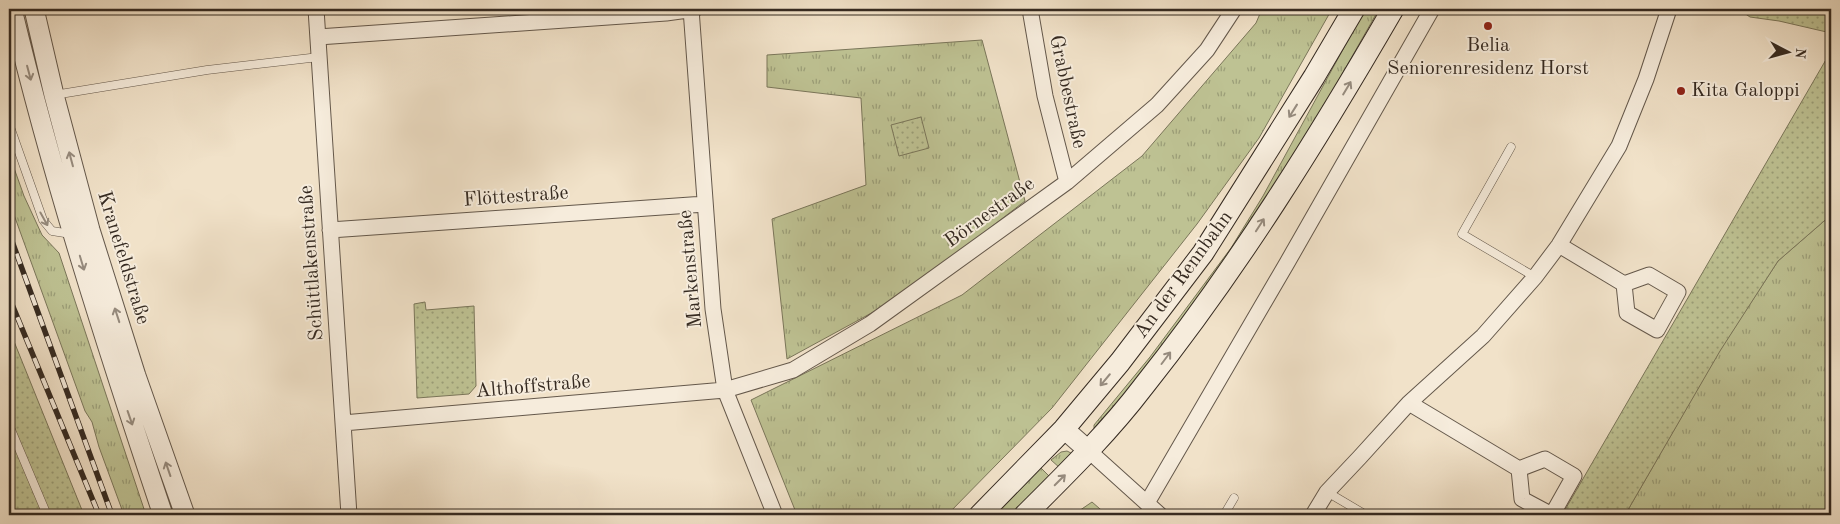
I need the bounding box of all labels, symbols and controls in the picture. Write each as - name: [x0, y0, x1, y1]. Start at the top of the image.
- marker: Belia Seniorenresidenz Horst: [1482, 20, 1494, 32]
- north arrow: [1762, 28, 1812, 78]
- street label: Grabbestraße: [1045, 33, 1089, 151]
- place label: Belia Seniorenresidenz Horst: [1387, 36, 1589, 79]
- text: N: [1792, 47, 1807, 60]
- one-way arrow: [25, 64, 34, 80]
- one-way arrow: [1342, 81, 1352, 96]
- place label: Kita Galoppi: [1691, 81, 1800, 101]
- marker: Kita Galoppi: [1675, 85, 1687, 97]
- one-way arrow: [1288, 103, 1298, 117]
- one-way arrow: [66, 152, 75, 168]
- street label: Börnestraße: [941, 174, 1039, 252]
- street label: Flöttestraße: [463, 183, 569, 211]
- street label: Schüttlakenstraße: [297, 185, 327, 341]
- street label: Kranefeldstraße: [93, 189, 153, 327]
- street label: An der Rennbahn: [1131, 207, 1237, 342]
- street label: Markenstraße: [676, 209, 706, 329]
- one-way arrow: [39, 211, 49, 226]
- one-way arrow: [1255, 219, 1265, 233]
- one-way arrow: [77, 255, 87, 271]
- one-way arrow: [112, 308, 121, 324]
- one-way arrow: [1160, 352, 1171, 365]
- street label: Althoffstraße: [475, 372, 591, 402]
- one-way arrow: [1100, 373, 1111, 386]
- one-way arrow: [126, 410, 136, 426]
- one-way arrow: [163, 462, 172, 478]
- one-way arrow: [1053, 475, 1065, 487]

